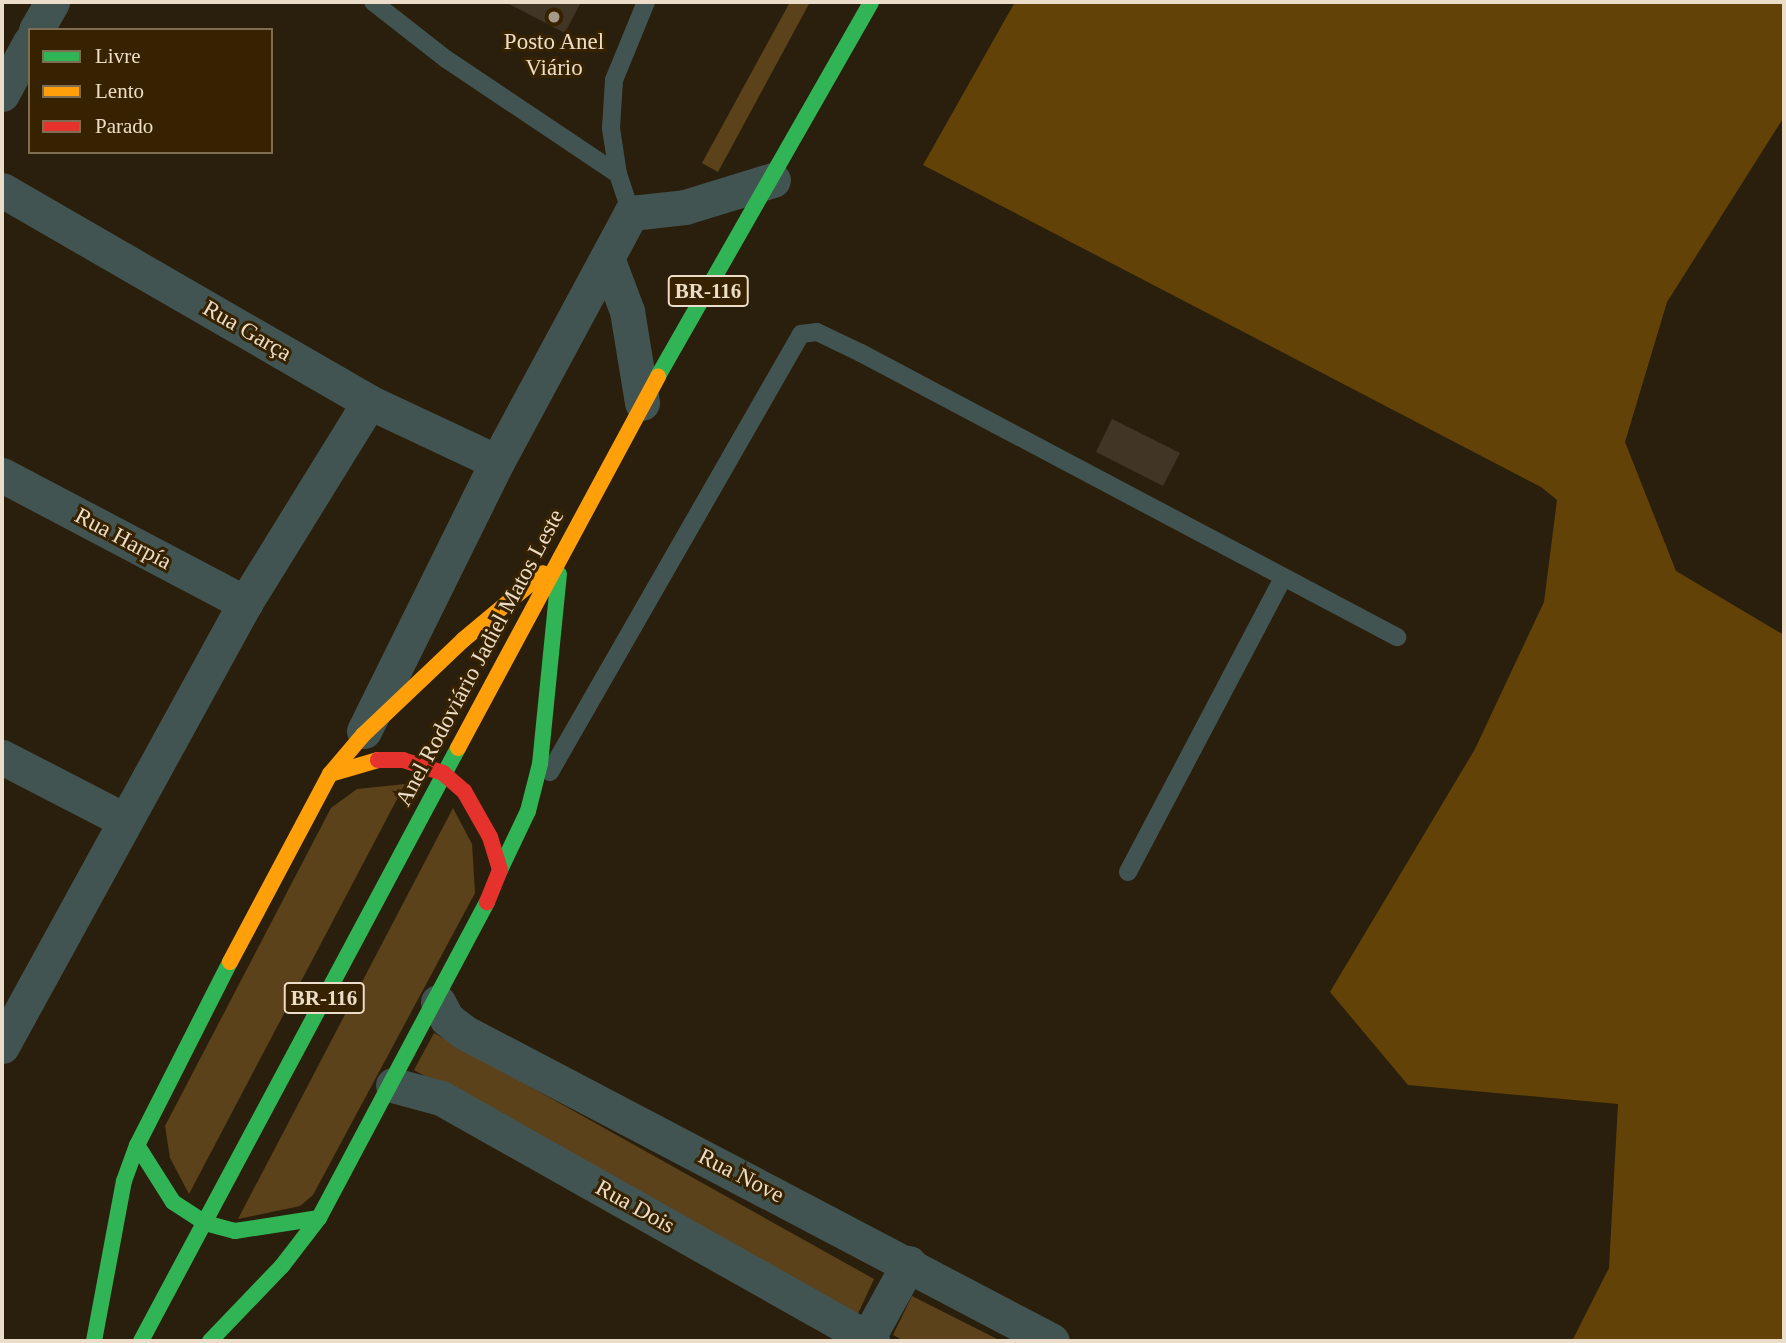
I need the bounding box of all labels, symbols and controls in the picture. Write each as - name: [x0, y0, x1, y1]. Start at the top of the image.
- marker: Posto Anel Viário: [546, 9, 562, 25]
- legend: [28, 28, 273, 154]
- place label: Posto Anel Viário: [503, 28, 605, 82]
- text: Livre: [95, 44, 140, 68]
- text: Lento: [95, 79, 144, 103]
- text: Parado: [95, 114, 153, 138]
- road number: BR-116: [666, 274, 750, 308]
- street label: Rua Garça: [198, 295, 296, 367]
- street label: Rua Harpía: [70, 502, 176, 576]
- street label: Anel Rodoviário Jadiel Matos Leste: [390, 505, 570, 811]
- road number: BR-116: [282, 981, 366, 1016]
- street label: Rua Nove: [693, 1143, 789, 1209]
- street label: Rua Dois: [591, 1174, 679, 1240]

